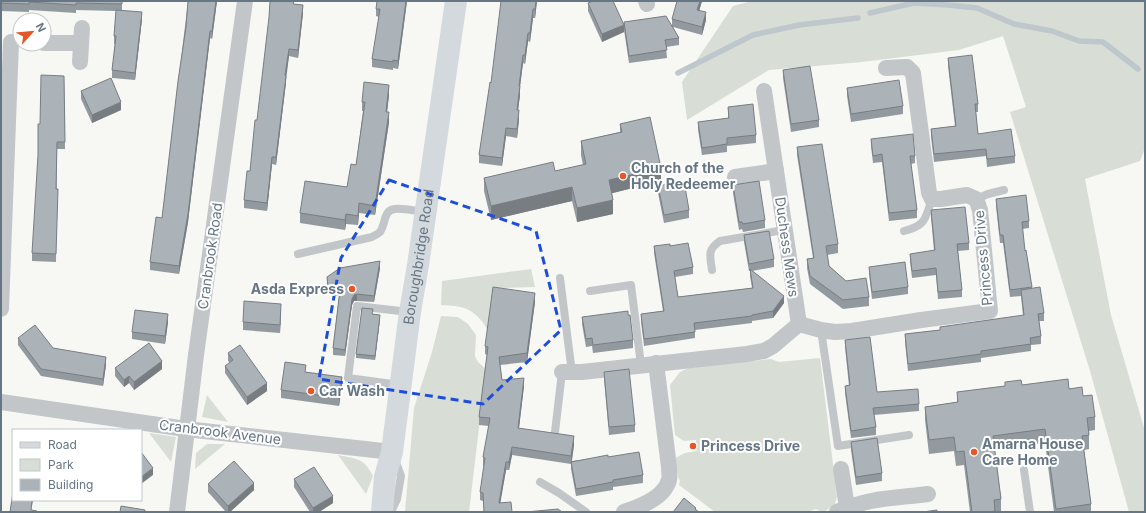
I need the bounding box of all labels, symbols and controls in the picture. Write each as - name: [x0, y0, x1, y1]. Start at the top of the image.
- north arrow: [12, 12, 52, 52]
- text: N: [33, 21, 49, 34]
- place label: Church of the Holy Redeemer: [631, 159, 736, 192]
- marker: Church of the Holy Redeemer: [618, 171, 628, 181]
- street label: Boroughbridge Road: [399, 188, 437, 326]
- street label: Duchess Mews: [772, 196, 803, 298]
- street label: Cranbrook Road: [194, 202, 225, 310]
- street label: Princess Drive: [970, 210, 995, 306]
- place label: Asda Express: [251, 280, 344, 297]
- marker: Asda Express: [347, 284, 357, 294]
- place label: Car Wash: [319, 382, 385, 399]
- marker: Car Wash: [306, 386, 316, 396]
- street label: Cranbrook Avenue: [158, 416, 282, 447]
- legend: [12, 429, 142, 501]
- place label: Amarna House Care Home: [982, 435, 1083, 468]
- text: Road: [48, 437, 77, 452]
- place label: Princess Drive: [701, 437, 800, 454]
- marker: Princess Drive: [688, 441, 698, 451]
- marker: Amarna House Care Home: [969, 447, 979, 457]
- text: Park: [48, 457, 74, 472]
- text: Building: [48, 477, 93, 492]

